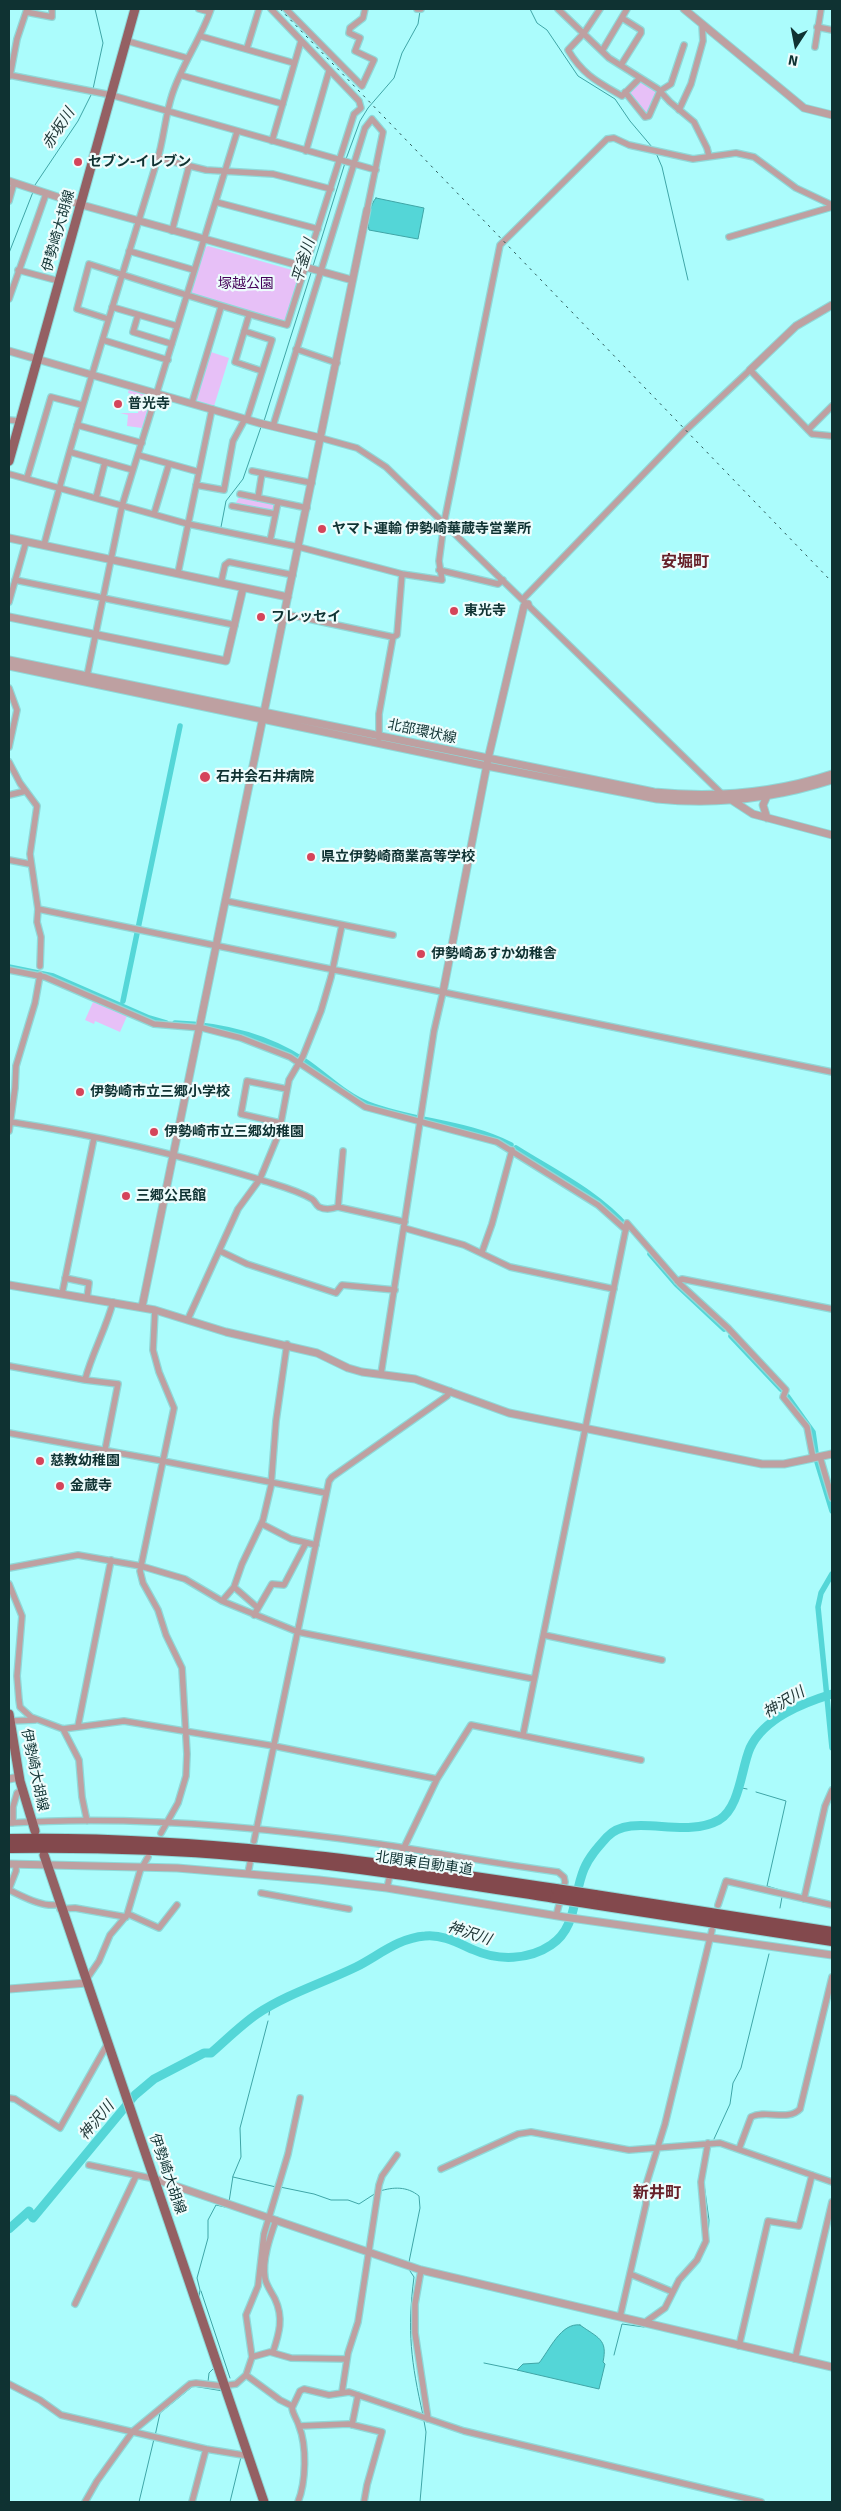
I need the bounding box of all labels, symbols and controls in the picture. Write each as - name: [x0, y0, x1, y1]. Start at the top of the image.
- north arrow: [771, 20, 821, 70]
- text: N: [787, 51, 799, 69]
- water label: 赤坂川: [39, 105, 79, 153]
- place label: セブン-イレブン: [88, 154, 191, 170]
- marker: セブン-イレブン: [72, 156, 84, 168]
- street label: 伊勢崎大胡線: [39, 188, 79, 274]
- water label: 平釜川: [289, 237, 319, 285]
- park label: 塚越公園: [218, 276, 274, 292]
- place label: 普光寺: [128, 396, 170, 412]
- marker: 普光寺: [112, 398, 124, 410]
- place label: ヤマト運輸 伊勢崎華蔵寺営業所: [332, 521, 531, 537]
- marker: ヤマト運輸 伊勢崎華蔵寺営業所: [316, 523, 328, 535]
- district label: 安堀町: [661, 553, 709, 573]
- place label: 東光寺: [464, 603, 506, 619]
- marker: 東光寺: [448, 605, 460, 617]
- place label: フレッセイ: [271, 609, 341, 625]
- marker: フレッセイ: [255, 611, 267, 623]
- street label: 北部環状線: [386, 717, 458, 747]
- place label: 石井会石井病院: [216, 769, 314, 785]
- marker: 石井会石井病院: [198, 770, 212, 784]
- place label: 県立伊勢崎商業高等学校: [321, 849, 475, 865]
- marker: 県立伊勢崎商業高等学校: [305, 851, 317, 863]
- place label: 伊勢崎あすか幼稚舎: [431, 946, 557, 962]
- marker: 伊勢崎あすか幼稚舎: [415, 948, 427, 960]
- place label: 伊勢崎市立三郷小学校: [90, 1084, 230, 1100]
- marker: 伊勢崎市立三郷小学校: [74, 1086, 86, 1098]
- place label: 伊勢崎市立三郷幼稚園: [164, 1124, 304, 1140]
- marker: 伊勢崎市立三郷幼稚園: [148, 1126, 160, 1138]
- place label: 三郷公民館: [136, 1188, 206, 1204]
- marker: 三郷公民館: [120, 1190, 132, 1202]
- place label: 慈教幼稚園: [50, 1453, 120, 1469]
- marker: 慈教幼稚園: [34, 1455, 46, 1467]
- place label: 金蔵寺: [70, 1478, 112, 1494]
- marker: 金蔵寺: [54, 1480, 66, 1492]
- water label: 神沢川: [760, 1684, 808, 1722]
- street label: 伊勢崎大胡線: [17, 1727, 51, 1813]
- street label: 北関東自動車道: [374, 1849, 474, 1879]
- water label: 神沢川: [445, 1918, 493, 1950]
- water label: 神沢川: [76, 2098, 118, 2144]
- street label: 伊勢崎大胡線: [145, 2132, 189, 2216]
- district label: 新井町: [633, 2184, 681, 2204]

